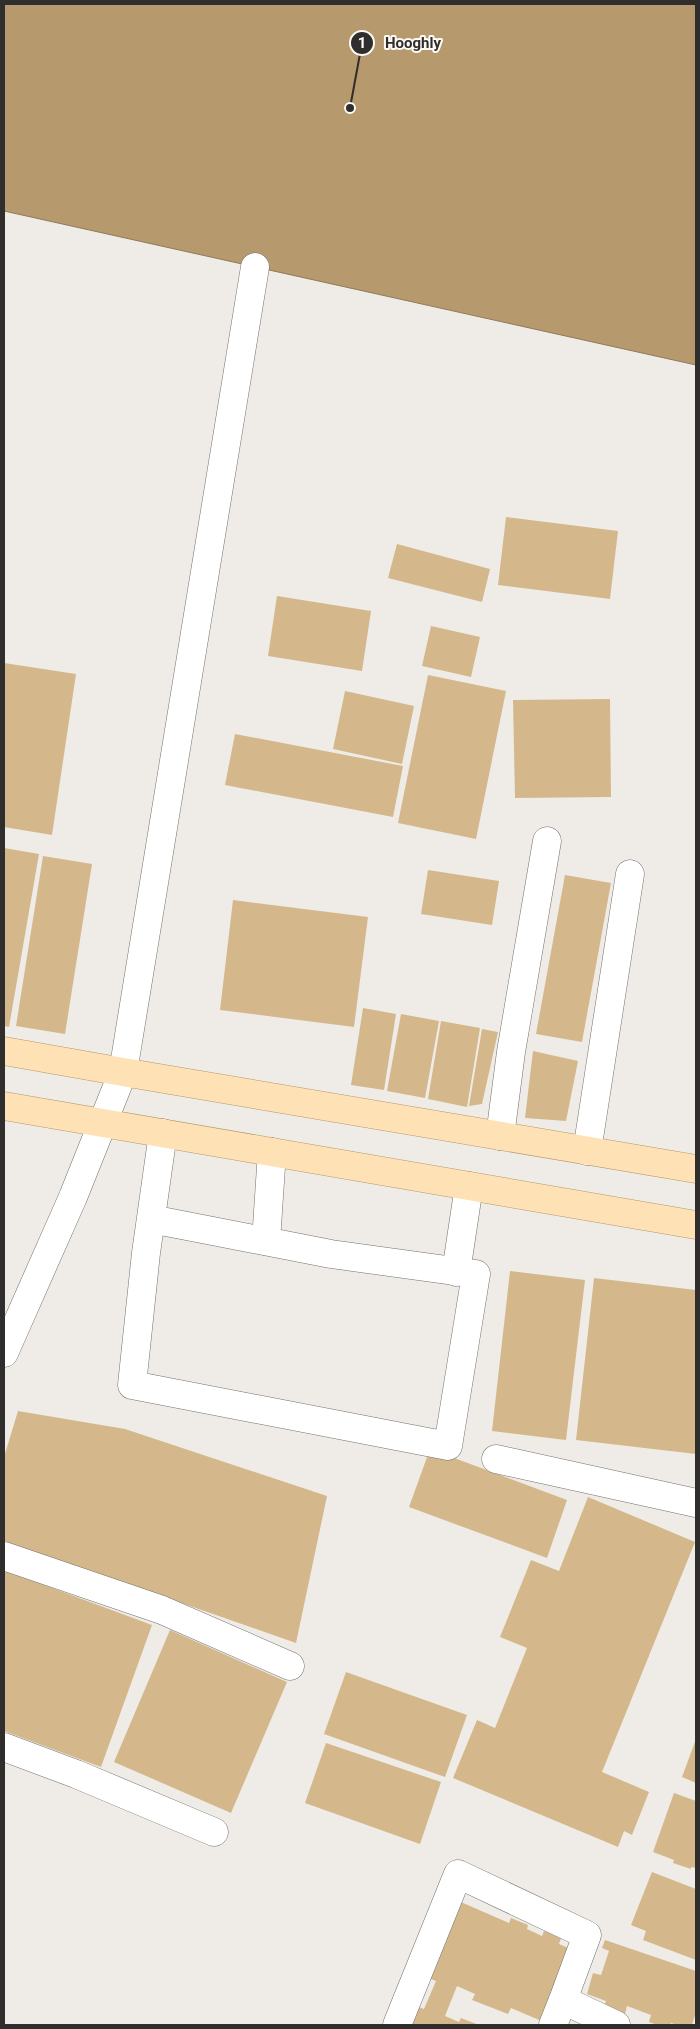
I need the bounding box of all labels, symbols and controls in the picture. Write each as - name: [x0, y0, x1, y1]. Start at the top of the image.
- callout: Hooghly: [350, 28, 451, 58]
- text: 1: [358, 34, 366, 52]
- text: Hooghly: [385, 34, 441, 52]

